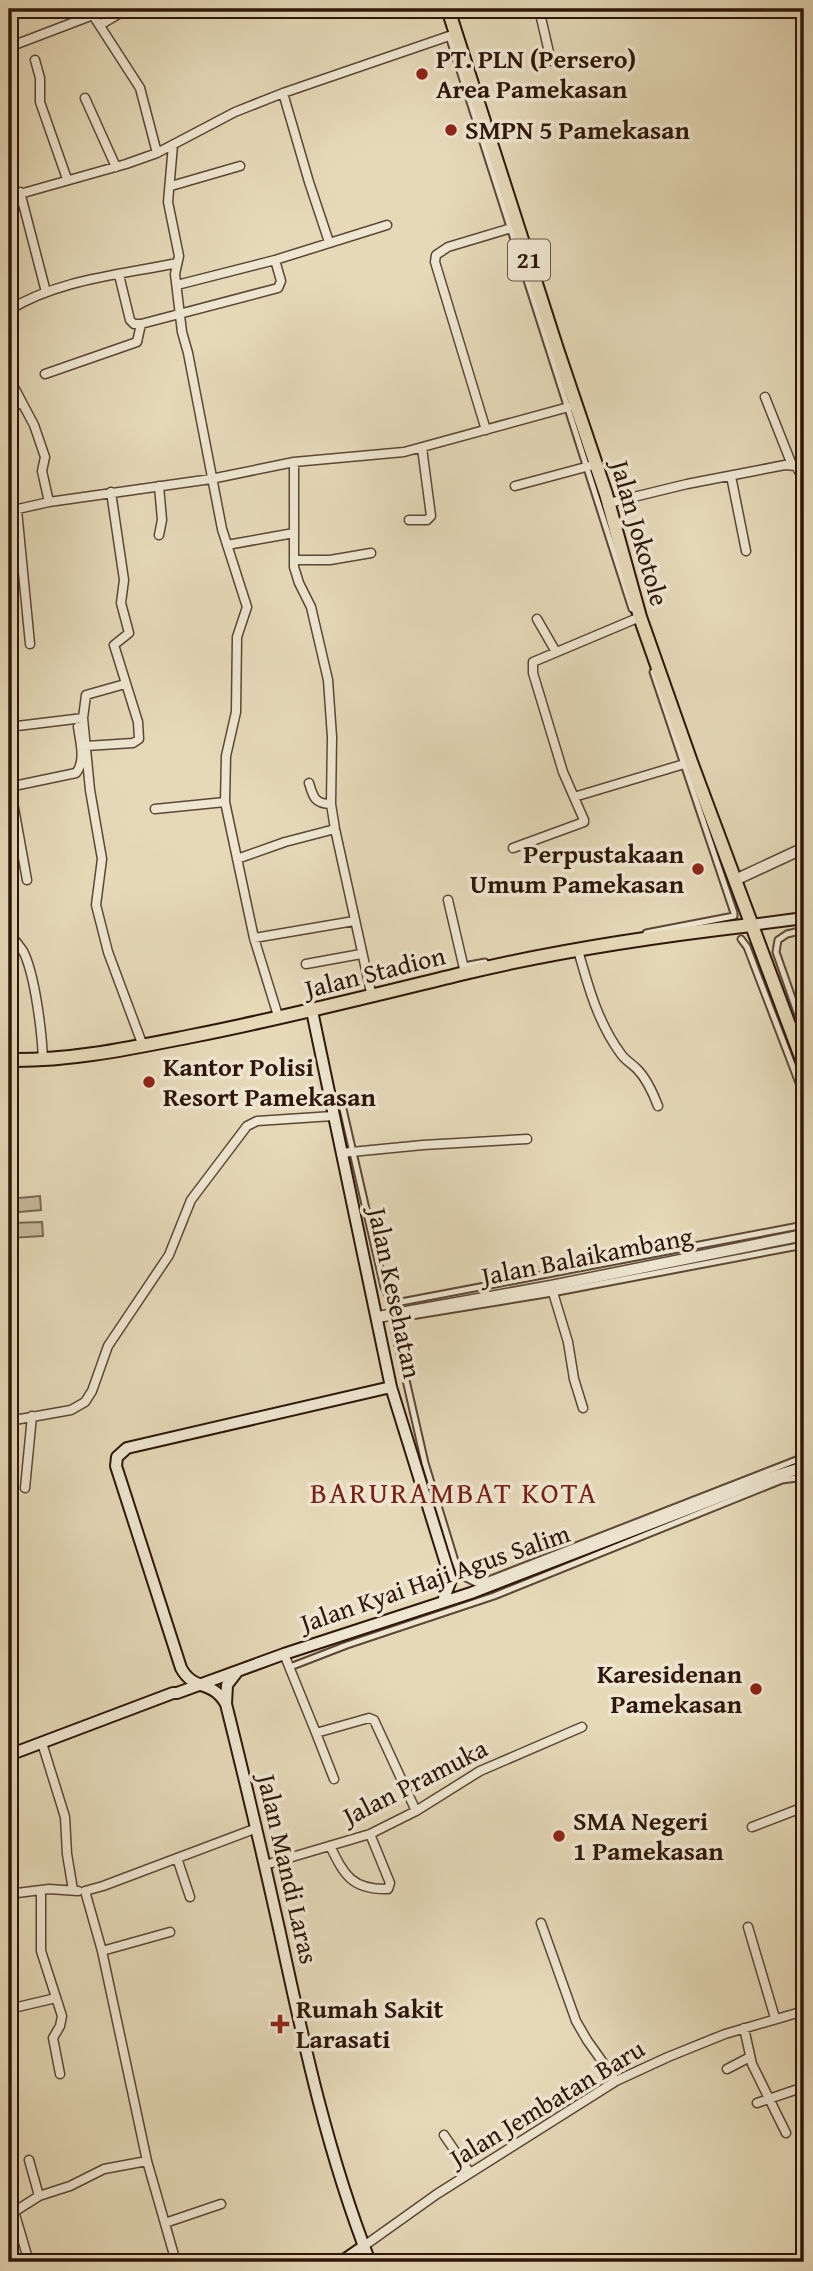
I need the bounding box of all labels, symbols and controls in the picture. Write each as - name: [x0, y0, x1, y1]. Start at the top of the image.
- place label: PT. PLN (Persero) Area Pamekasan: [436, 39, 636, 108]
- marker: PT. PLN (Persero) Area Pamekasan: [414, 66, 430, 82]
- place label: SMPN 5 Pamekasan: [465, 110, 691, 149]
- marker: SMPN 5 Pamekasan: [443, 122, 459, 138]
- road number: 21: [508, 240, 550, 281]
- street label: Jalan Jokotole: [600, 453, 680, 610]
- place label: Perpustakaan Umum Pamekasan: [470, 834, 685, 903]
- marker: Perpustakaan Umum Pamekasan: [690, 861, 706, 877]
- street label: Jalan Stadion: [298, 935, 450, 1009]
- place label: Kantor Polisi Resort Pamekasan: [163, 1047, 377, 1116]
- marker: Kantor Polisi Resort Pamekasan: [141, 1074, 157, 1090]
- street label: Jalan Kesehatan: [358, 1201, 433, 1382]
- street label: Jalan Balaikambang: [475, 1216, 696, 1296]
- district label: BARURAMBAT KOTA: [310, 1470, 598, 1514]
- street label: Jalan Kyai Haji Agus Salim: [292, 1513, 575, 1643]
- place label: Karesidenan Pamekasan: [597, 1654, 743, 1723]
- marker: Karesidenan Pamekasan: [748, 1681, 764, 1697]
- street label: Jalan Pramuka: [333, 1728, 495, 1836]
- street label: Jalan Mandi Laras: [247, 1767, 329, 1968]
- place label: SMA Negeri 1 Pamekasan: [573, 1801, 724, 1870]
- marker: SMA Negeri 1 Pamekasan: [551, 1828, 567, 1844]
- place label: Rumah Sakit Larasati: [296, 1989, 444, 2058]
- marker: Rumah Sakit Larasati: [270, 2014, 290, 2034]
- street label: Jalan Jembatan Baru: [439, 2029, 652, 2178]

